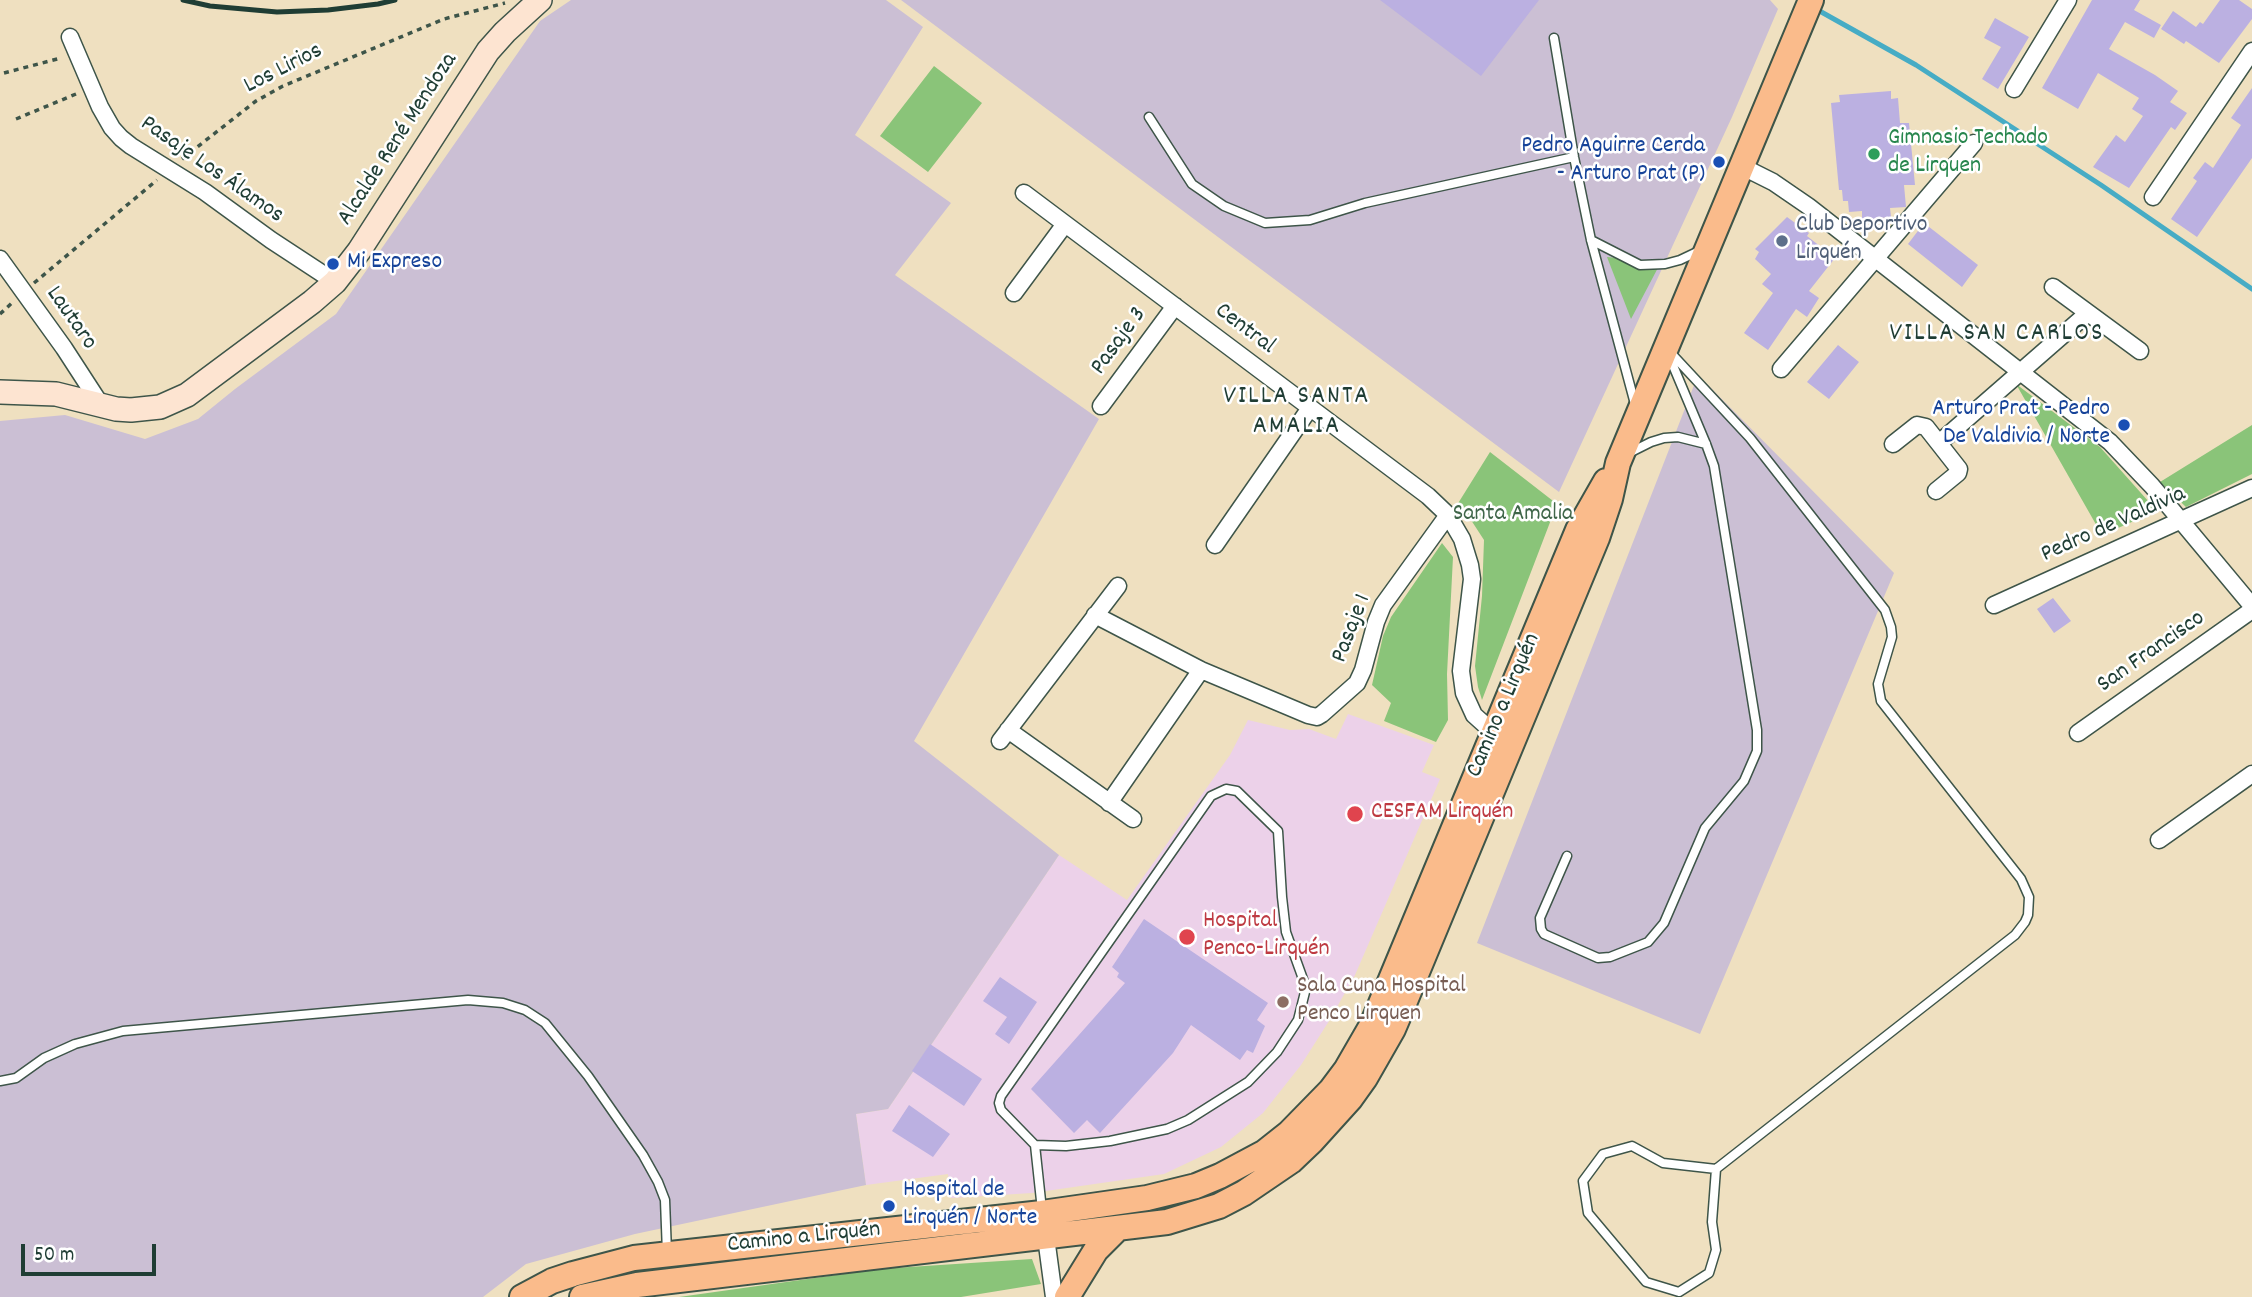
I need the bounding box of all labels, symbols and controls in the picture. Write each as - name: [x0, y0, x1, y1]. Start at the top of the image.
- street label: Los Lirios: [240, 38, 328, 102]
- street label: Alcalde René Mendoza: [332, 48, 466, 232]
- street label: Pasaje Los Álamos: [134, 111, 288, 231]
- place label: Gimnasio Techado de Lirquen: [1888, 126, 2048, 182]
- place label: Pedro Aguirre Cerda - Arturo Prat (P): [1521, 134, 1705, 190]
- marker: Gimnasio Techado de Lirquen: [1866, 146, 1882, 162]
- marker: Pedro Aguirre Cerda - Arturo Prat (P): [1711, 154, 1727, 170]
- place label: Club Deportivo Lirquén: [1796, 213, 1927, 269]
- marker: Club Deportivo Lirquén: [1774, 233, 1790, 249]
- place label: Mi Expreso: [347, 250, 442, 278]
- marker: Mi Expreso: [325, 256, 341, 272]
- street label: Lautaro: [38, 282, 102, 356]
- street label: Central: [1208, 298, 1280, 362]
- street label: Pasaje 3: [1086, 303, 1154, 381]
- district label: VILLA SAN CARLOS: [1891, 319, 2103, 351]
- district label: VILLA SANTA AMALIA: [1225, 382, 1369, 444]
- place label: Arturo Prat - Pedro De Valdivia / Norte: [1932, 397, 2110, 453]
- marker: Arturo Prat - Pedro De Valdivia / Norte: [2116, 417, 2132, 433]
- street label: Pedro de Valdivia: [2037, 481, 2191, 571]
- park label: Santa Amalia: [1453, 502, 1573, 530]
- street label: Pasaje 1: [1327, 591, 1379, 667]
- street label: San Francisco: [2093, 605, 2211, 701]
- street label: Camino a Lirquén: [1462, 630, 1548, 782]
- place label: CESFAM Lirquén: [1371, 800, 1513, 828]
- marker: CESFAM Lirquén: [1345, 804, 1365, 824]
- place label: Hospital Penco-Lirquén: [1203, 909, 1330, 965]
- marker: Hospital Penco-Lirquén: [1177, 927, 1197, 947]
- place label: Sala Cuna Hospital Penco Lirquen: [1297, 974, 1466, 1030]
- marker: Sala Cuna Hospital Penco Lirquen: [1275, 994, 1291, 1010]
- place label: Hospital de Lirquén / Norte: [903, 1178, 1037, 1234]
- marker: Hospital de Lirquén / Norte: [881, 1198, 897, 1214]
- street label: Camino a Lirquén: [726, 1217, 882, 1261]
- scale bar: [24, 1230, 159, 1274]
- text: 50 m: [34, 1241, 74, 1271]

